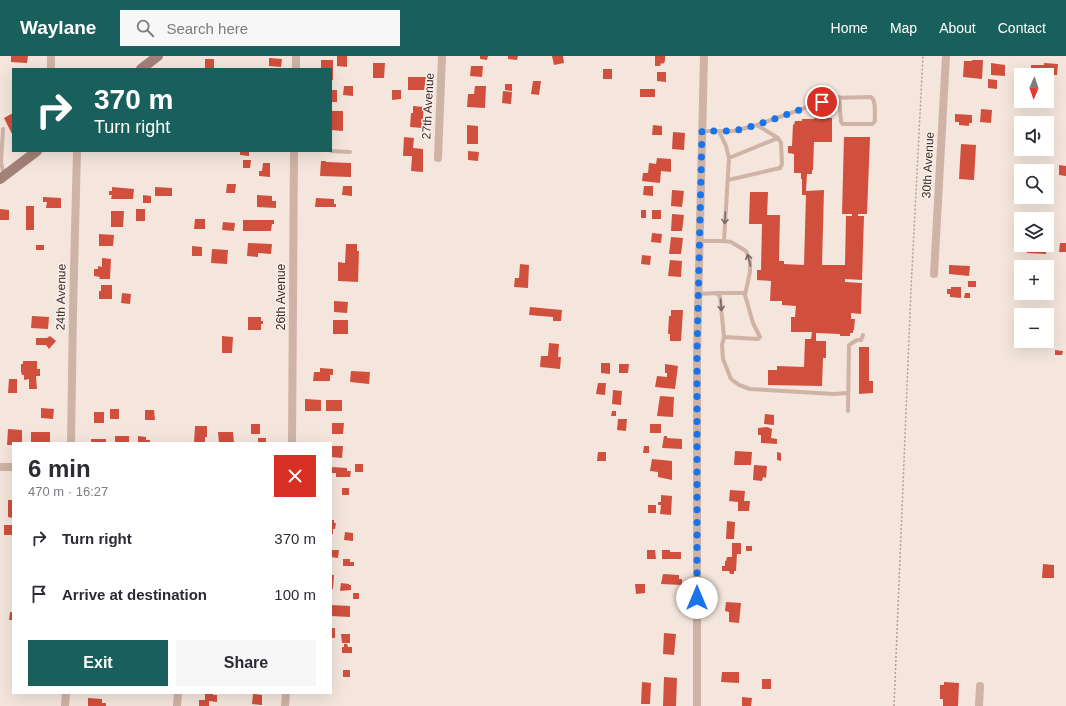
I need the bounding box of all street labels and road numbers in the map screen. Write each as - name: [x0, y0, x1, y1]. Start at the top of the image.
- street label: 27th Avenue: [419, 72, 437, 140]
- street label: 30th Avenue: [919, 131, 937, 199]
- street label: 24th Avenue: [53, 263, 69, 330]
- street label: 26th Avenue: [274, 263, 288, 330]

